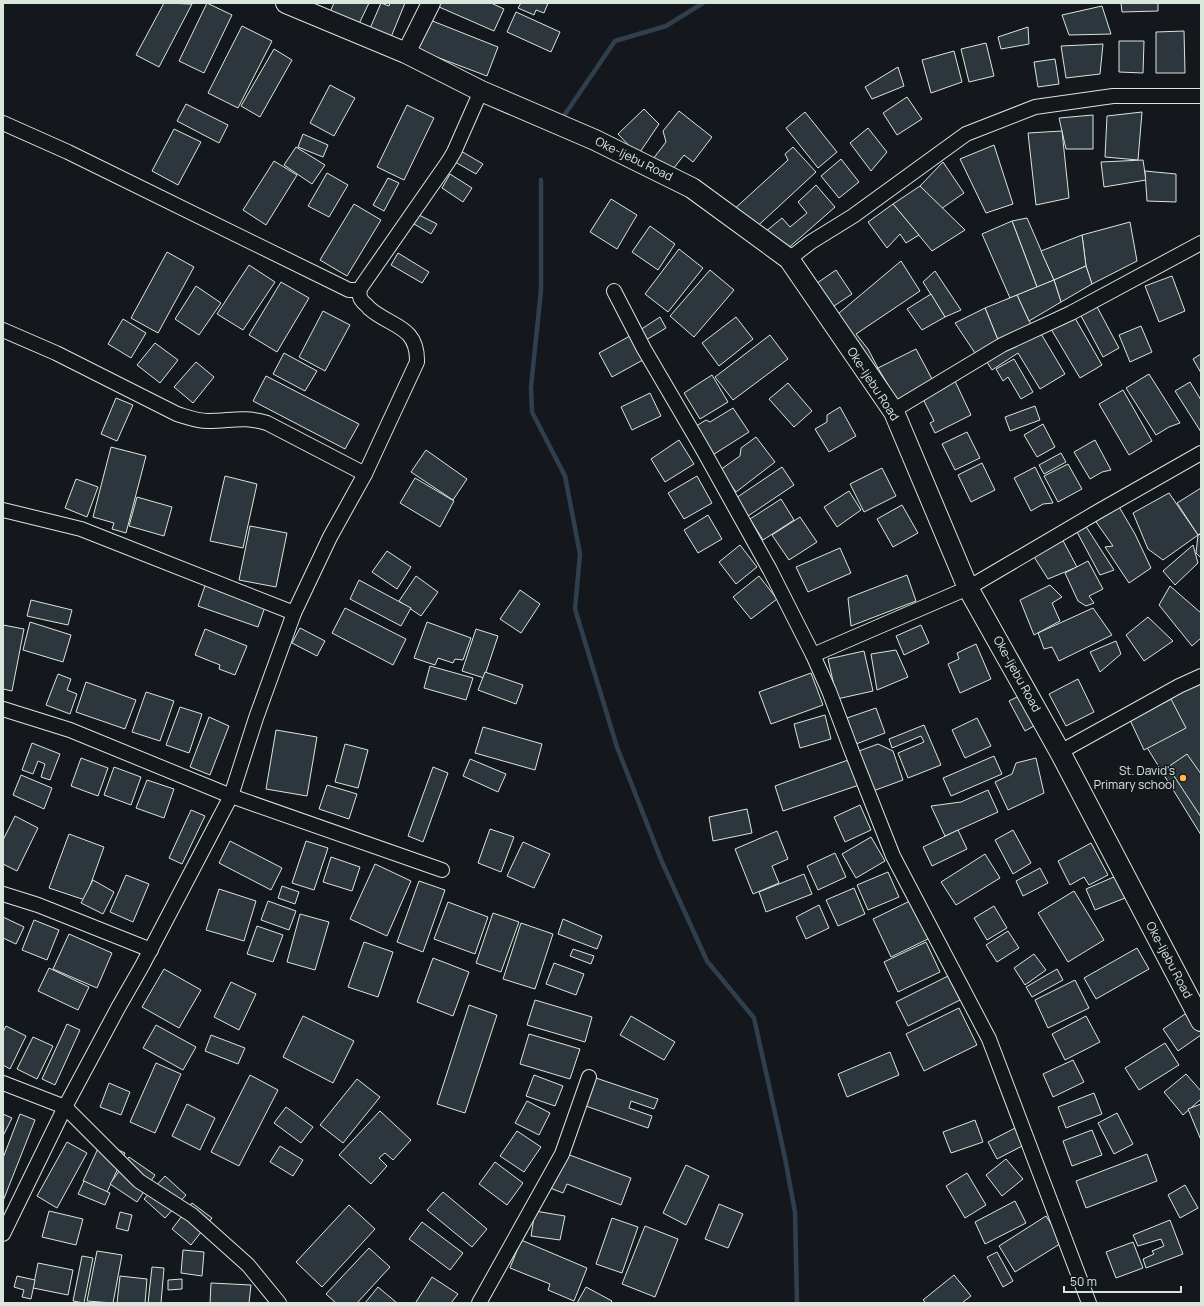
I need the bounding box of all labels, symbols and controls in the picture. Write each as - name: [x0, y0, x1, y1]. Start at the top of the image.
- street label: Oke-Ijebu Road: [593, 132, 676, 185]
- street label: Oke-Ijebu Road: [843, 344, 904, 424]
- street label: Oke-Ijebu Road: [990, 633, 1045, 715]
- place label: St. David's Primary school: [1094, 762, 1175, 793]
- marker: St. David's Primary school: [1178, 773, 1188, 783]
- street label: Oke-Ijebu Road: [1142, 918, 1197, 1001]
- scale bar: [1064, 1268, 1181, 1294]
- text: 50 m: [1070, 1273, 1097, 1290]

